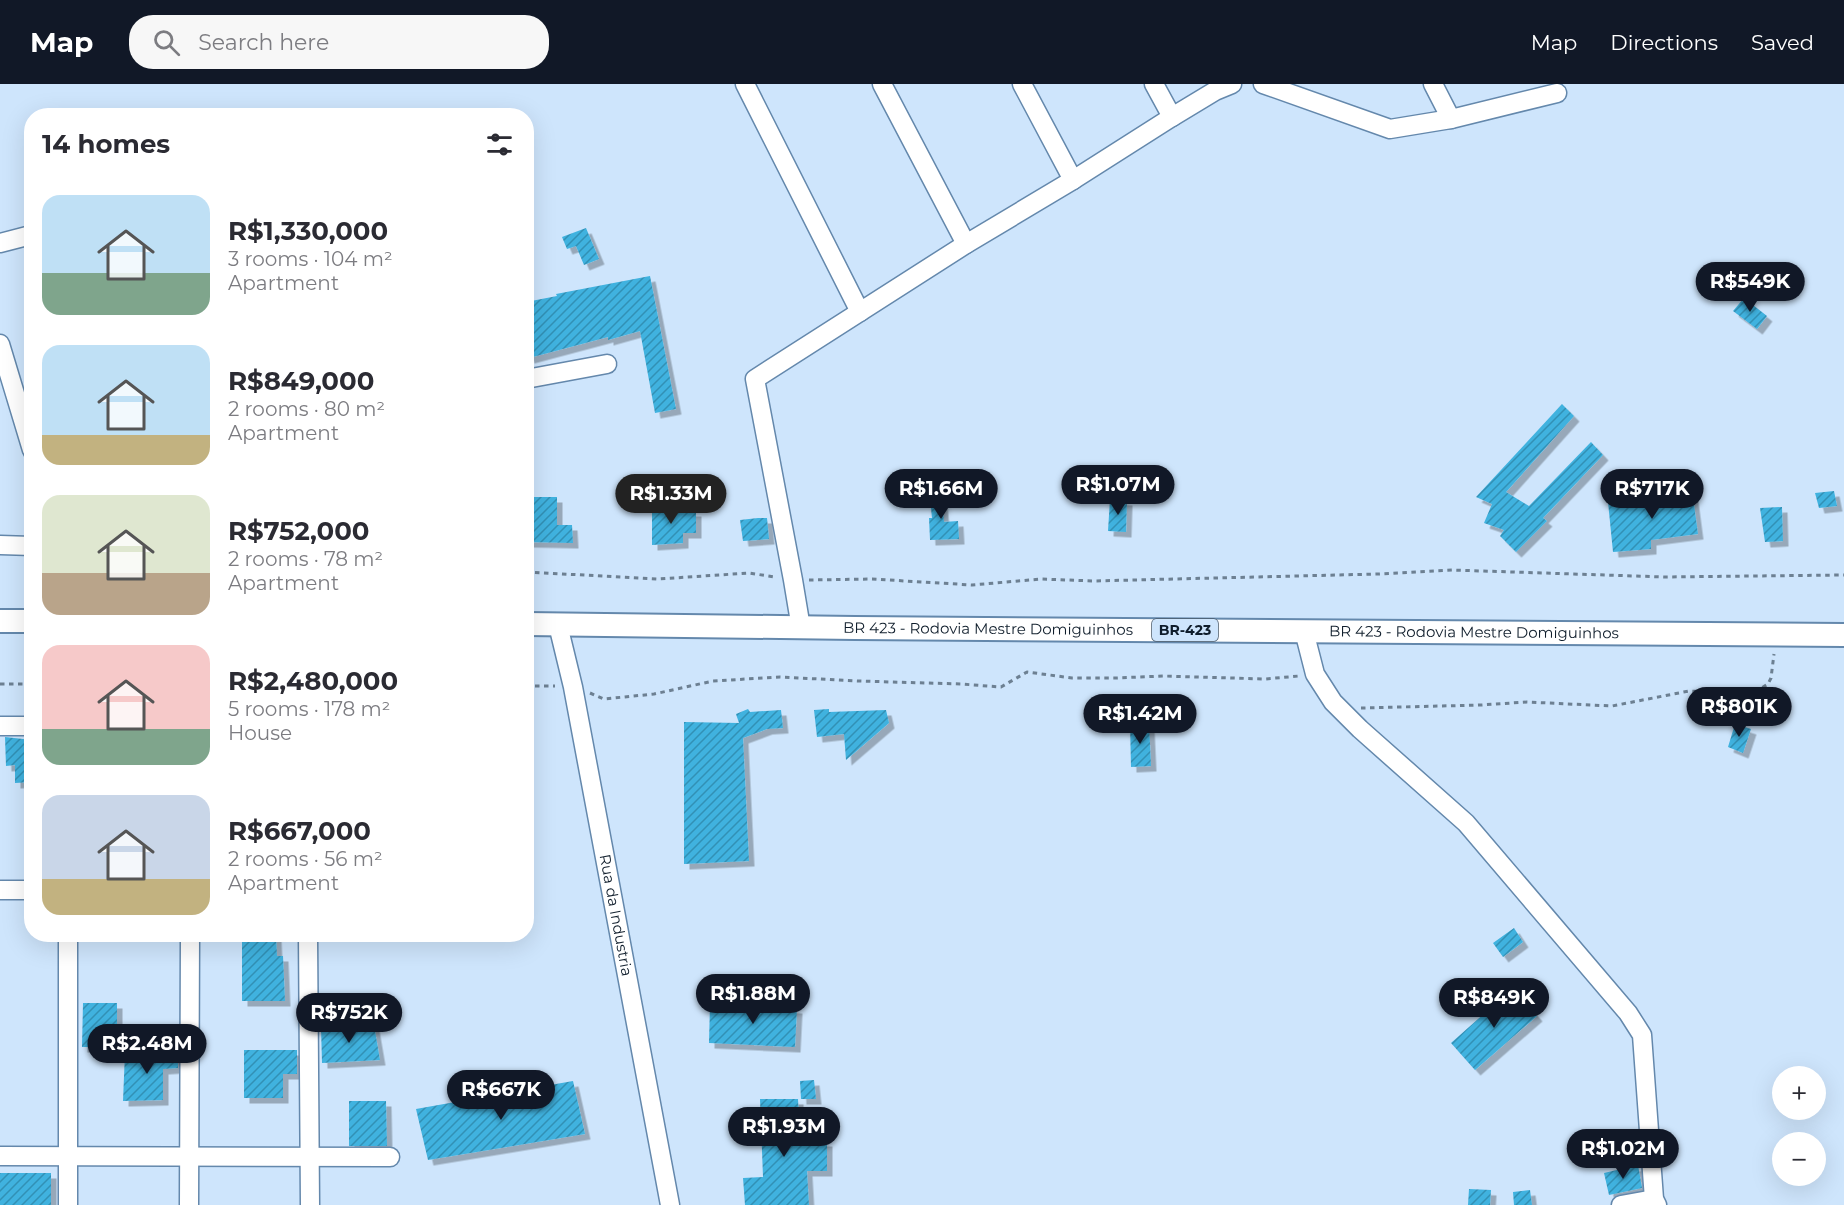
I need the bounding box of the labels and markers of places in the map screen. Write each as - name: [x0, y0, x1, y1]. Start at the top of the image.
- pin: R$549K: [1701, 262, 1799, 313]
- pin: R$1.07M: [1063, 465, 1173, 516]
- pin: R$1.66M: [886, 469, 996, 520]
- pin: R$717K: [1603, 469, 1701, 520]
- pin: R$1.33M: [616, 474, 726, 525]
- pin: R$801K: [1690, 687, 1788, 738]
- pin: R$1.42M: [1085, 694, 1195, 745]
- pin: R$1.88M: [698, 974, 808, 1025]
- pin: R$849K: [1445, 978, 1543, 1029]
- pin: R$752K: [300, 993, 398, 1044]
- pin: R$2.48M: [92, 1024, 202, 1075]
- pin: R$667K: [452, 1070, 550, 1121]
- pin: R$1.93M: [729, 1107, 839, 1158]
- pin: R$1.02M: [1568, 1129, 1678, 1180]

